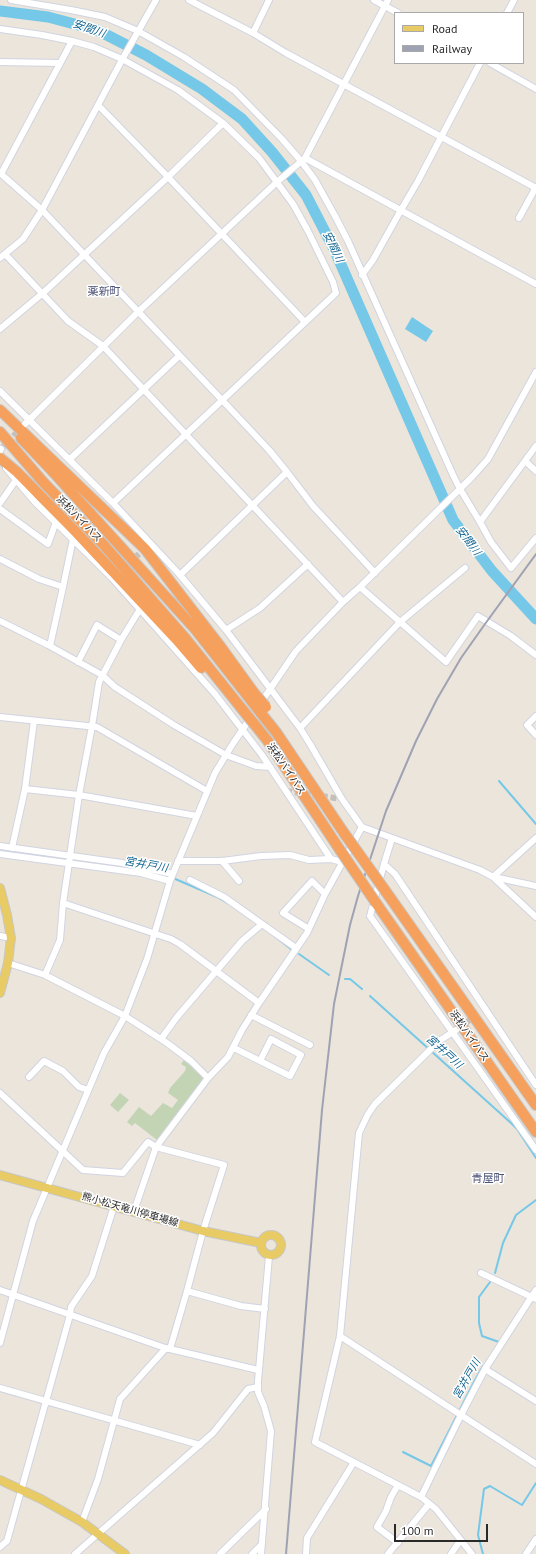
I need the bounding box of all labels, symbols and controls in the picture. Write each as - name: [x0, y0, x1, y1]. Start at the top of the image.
- legend: [394, 12, 524, 64]
- water label: 安間川: [71, 17, 107, 41]
- text: Road: [432, 21, 457, 36]
- text: Railway: [432, 41, 472, 56]
- water label: 安間川: [320, 229, 346, 265]
- district label: 薬新町: [88, 285, 120, 299]
- street label: 浜松バイパス: [54, 493, 104, 545]
- water label: 安間川: [453, 524, 483, 558]
- street label: 浜松バイパス: [264, 741, 308, 797]
- water label: 宮井戸川: [123, 855, 169, 875]
- street label: 浜松バイパス: [447, 1008, 491, 1064]
- water label: 宮井戸川: [423, 1032, 465, 1072]
- district label: 青屋町: [472, 1172, 504, 1186]
- street label: 熊小松天竜川停車場線: [80, 1190, 180, 1230]
- water label: 宮井戸川: [450, 1357, 484, 1401]
- scale bar: [396, 1516, 490, 1542]
- text: 100 m: [401, 1523, 434, 1538]

